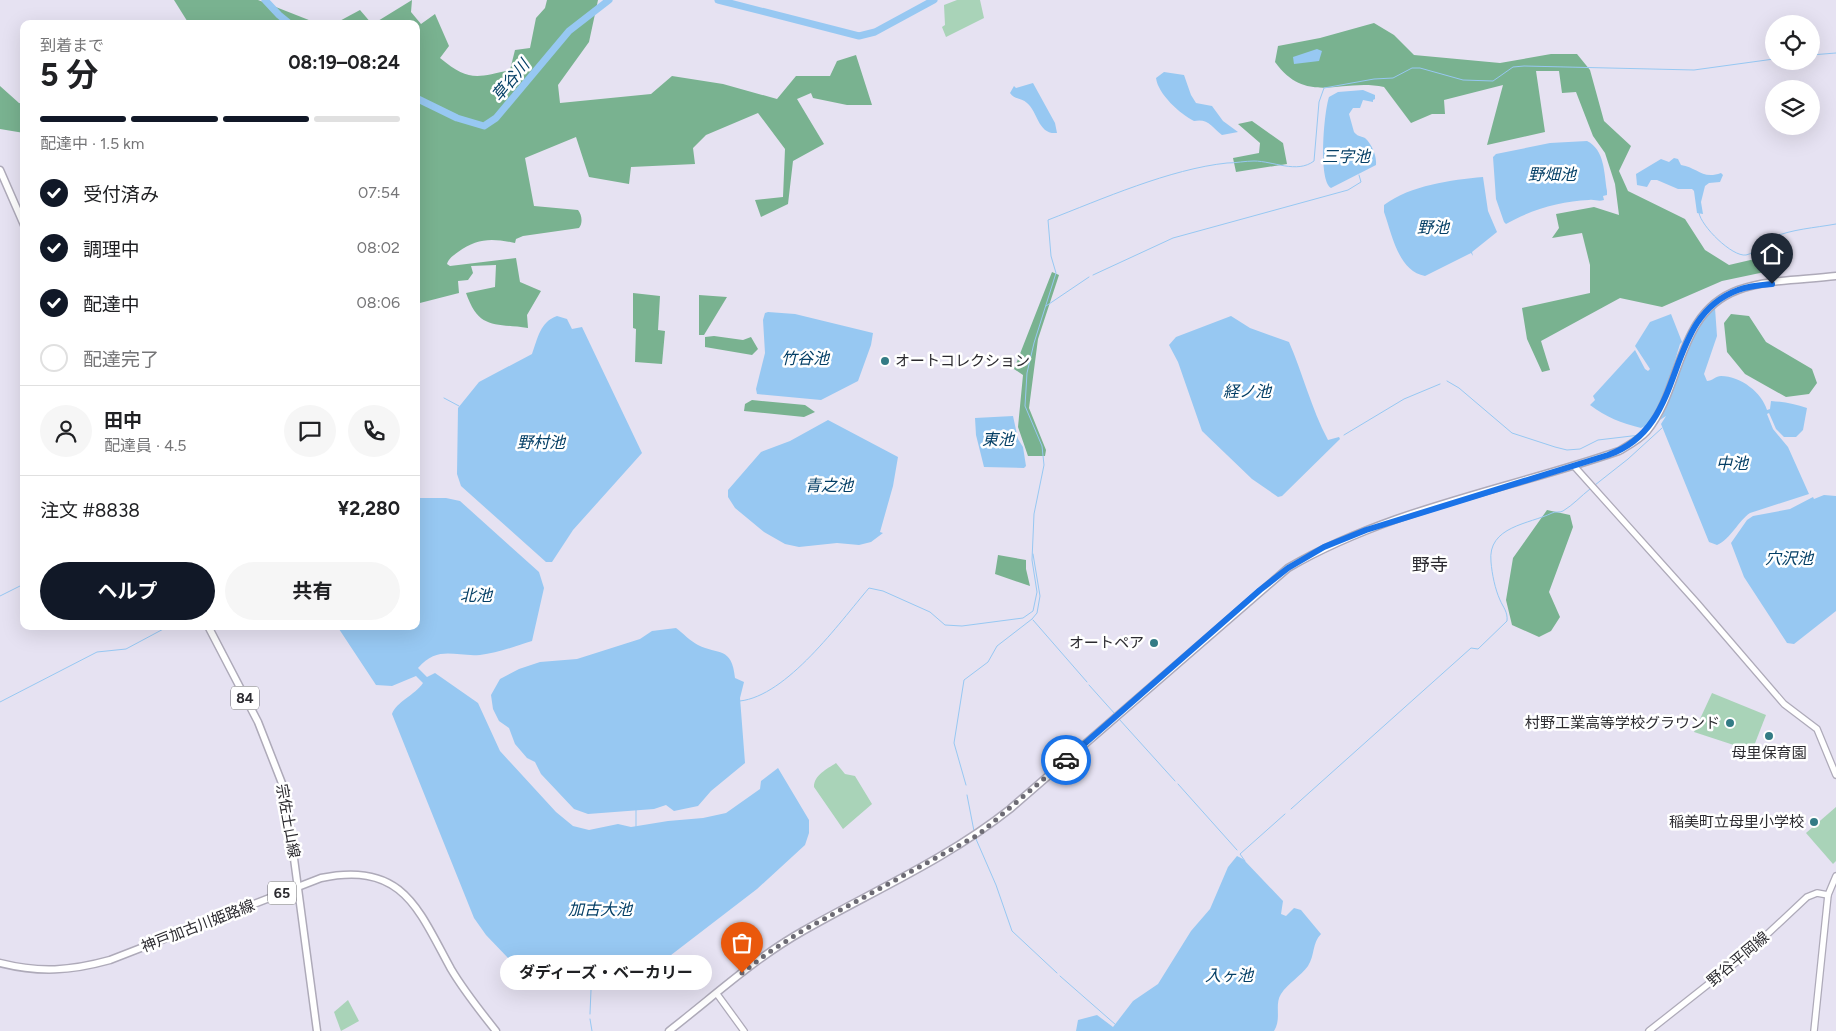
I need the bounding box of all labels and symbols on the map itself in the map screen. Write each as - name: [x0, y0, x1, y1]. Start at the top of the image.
- water label: 草谷川: [488, 54, 534, 105]
- water label: 三字池: [1322, 147, 1372, 166]
- water label: 野畑池: [1528, 165, 1578, 184]
- water label: 野池: [1417, 218, 1451, 237]
- pin: [1751, 233, 1793, 284]
- water label: 竹谷池: [781, 349, 831, 368]
- place label: オートコレクション: [895, 352, 1030, 370]
- marker: オートコレクション: [879, 355, 891, 367]
- water label: 経ノ池: [1223, 382, 1273, 401]
- water label: 東池: [982, 430, 1016, 449]
- water label: 野村池: [517, 433, 567, 452]
- water label: 中池: [1716, 454, 1750, 473]
- water label: 青之池: [805, 476, 855, 495]
- water label: 穴沢池: [1765, 549, 1815, 568]
- district label: 野寺: [1412, 554, 1448, 576]
- water label: 北池: [460, 586, 494, 605]
- place label: オートペア: [1069, 634, 1144, 652]
- marker: オートペア: [1148, 637, 1160, 649]
- road number: 84: [231, 686, 259, 710]
- place label: 村野工業高等学校グラウンド: [1525, 714, 1720, 732]
- marker: 村野工業高等学校グラウンド: [1724, 717, 1736, 729]
- marker: 母里保育園: [1763, 730, 1775, 742]
- courier: [1041, 735, 1091, 785]
- place label: 母里保育園: [1731, 744, 1807, 762]
- street label: 宗佐土山線: [273, 782, 303, 860]
- place label: 稲美町立母里小学校: [1669, 813, 1804, 831]
- marker: 稲美町立母里小学校: [1808, 816, 1820, 828]
- road number: 65: [268, 881, 296, 904]
- street label: 神戸加古川姫路線: [139, 896, 257, 956]
- water label: 加古大池: [568, 900, 634, 919]
- pin: [721, 922, 763, 973]
- street label: 野谷平岡線: [1703, 928, 1773, 990]
- callout: ダディーズ・ベーカリー: [500, 956, 712, 990]
- water label: 入ヶ池: [1205, 966, 1255, 985]

